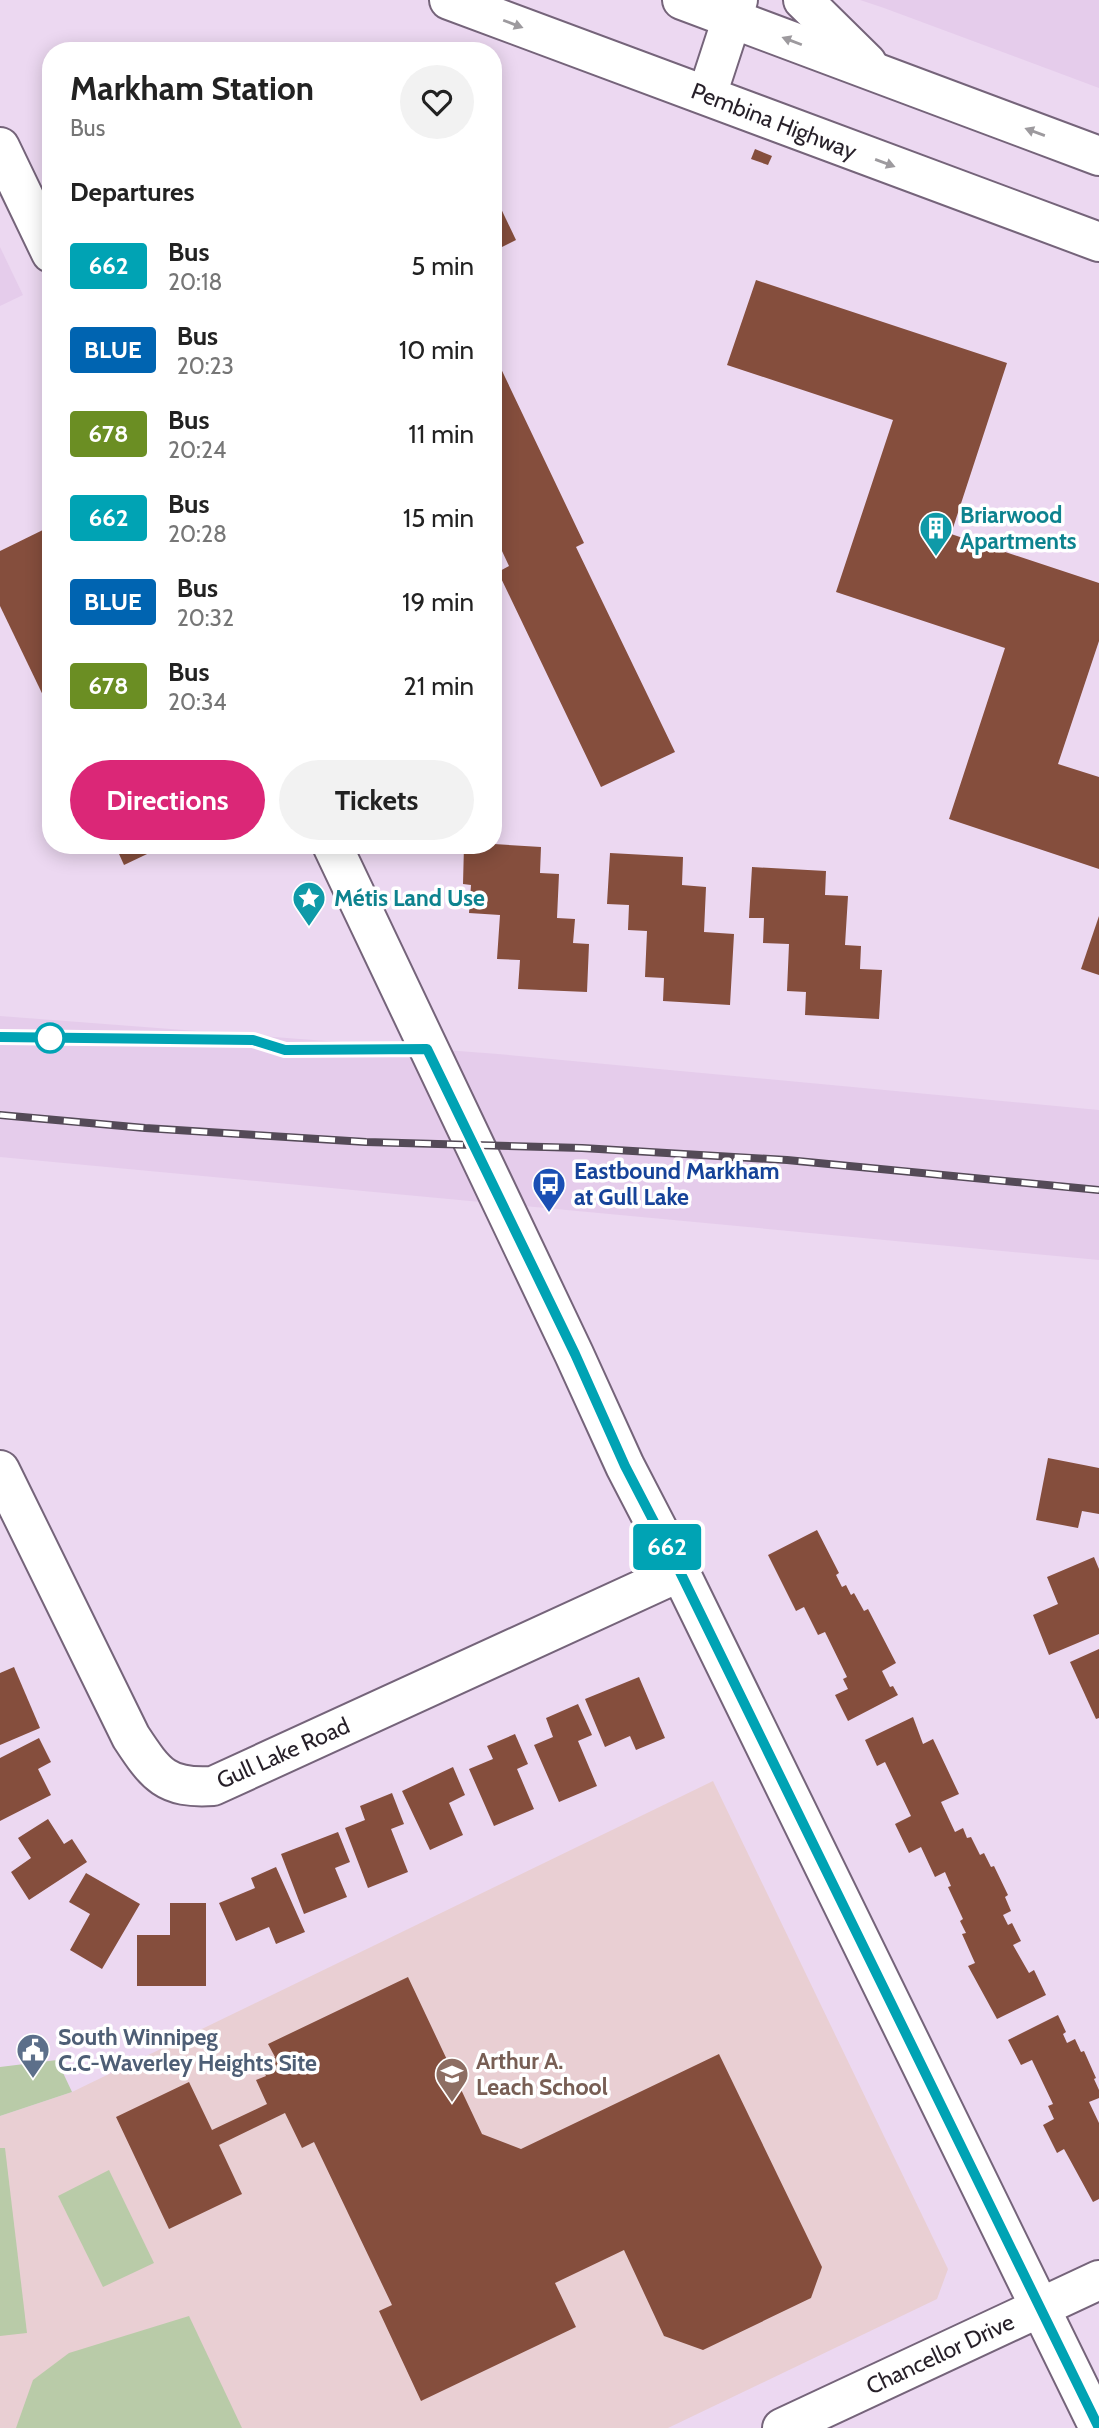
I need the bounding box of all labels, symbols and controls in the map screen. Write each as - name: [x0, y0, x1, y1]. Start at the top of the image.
- one-way arrow: [503, 19, 524, 30]
- one-way arrow: [781, 36, 802, 47]
- button: heart: [400, 65, 474, 139]
- text: Markham Station: [70, 68, 314, 108]
- street label: Pembina Highway: [687, 77, 861, 166]
- text: Bus: [70, 114, 105, 142]
- one-way arrow: [1025, 126, 1046, 137]
- one-way arrow: [874, 158, 895, 169]
- text: Departures: [70, 176, 194, 208]
- text: Bus: [168, 236, 209, 268]
- text: 5 min: [411, 250, 474, 282]
- text: 662: [89, 251, 128, 280]
- text: 20:18: [168, 268, 222, 296]
- text: Bus: [177, 320, 218, 352]
- text: 10 min: [399, 334, 474, 366]
- text: BLUE: [84, 335, 142, 364]
- text: 20:23: [177, 352, 234, 380]
- text: Bus: [168, 404, 209, 436]
- text: 11 min: [408, 418, 474, 450]
- text: 678: [88, 419, 129, 448]
- text: 20:24: [168, 436, 226, 464]
- text: Bus: [168, 488, 209, 520]
- place label: Briarwood Apartments: [960, 501, 1077, 555]
- text: 15 min: [403, 502, 474, 534]
- text: 662: [89, 503, 128, 532]
- building icon: Briarwood Apartments: [917, 509, 955, 558]
- text: 20:28: [168, 520, 227, 548]
- text: Bus: [177, 572, 218, 604]
- text: 19 min: [402, 586, 474, 618]
- text: BLUE: [84, 587, 142, 616]
- text: 20:32: [177, 604, 234, 632]
- text: Bus: [168, 656, 209, 688]
- text: 21 min: [403, 670, 474, 702]
- text: 678: [88, 671, 129, 700]
- text: 20:34: [168, 688, 227, 716]
- button: Directions: [70, 760, 265, 840]
- button: Tickets: [279, 760, 474, 840]
- place icon: Métis Land Use: [290, 879, 328, 928]
- place label: Métis Land Use: [334, 884, 485, 912]
- unlabelled marker: [35, 1023, 65, 1053]
- place label: Eastbound Markham at Gull Lake: [574, 1157, 779, 1211]
- bus stop icon: Eastbound Markham at Gull Lake: [530, 1165, 568, 1214]
- line badge: 662: [627, 1524, 707, 1570]
- text: 662: [647, 1532, 687, 1561]
- street label: Gull Lake Road: [212, 1711, 354, 1795]
- place label: South Winnipeg C.C-Waverley Heights Site: [58, 2023, 317, 2077]
- public building icon: South Winnipeg C.C-Waverley Heights Site: [14, 2031, 52, 2080]
- place label: Arthur A. Leach School: [476, 2047, 608, 2101]
- school or university icon: Arthur A. Leach School: [433, 2055, 471, 2104]
- street label: Chancellor Drive: [862, 2307, 1019, 2401]

